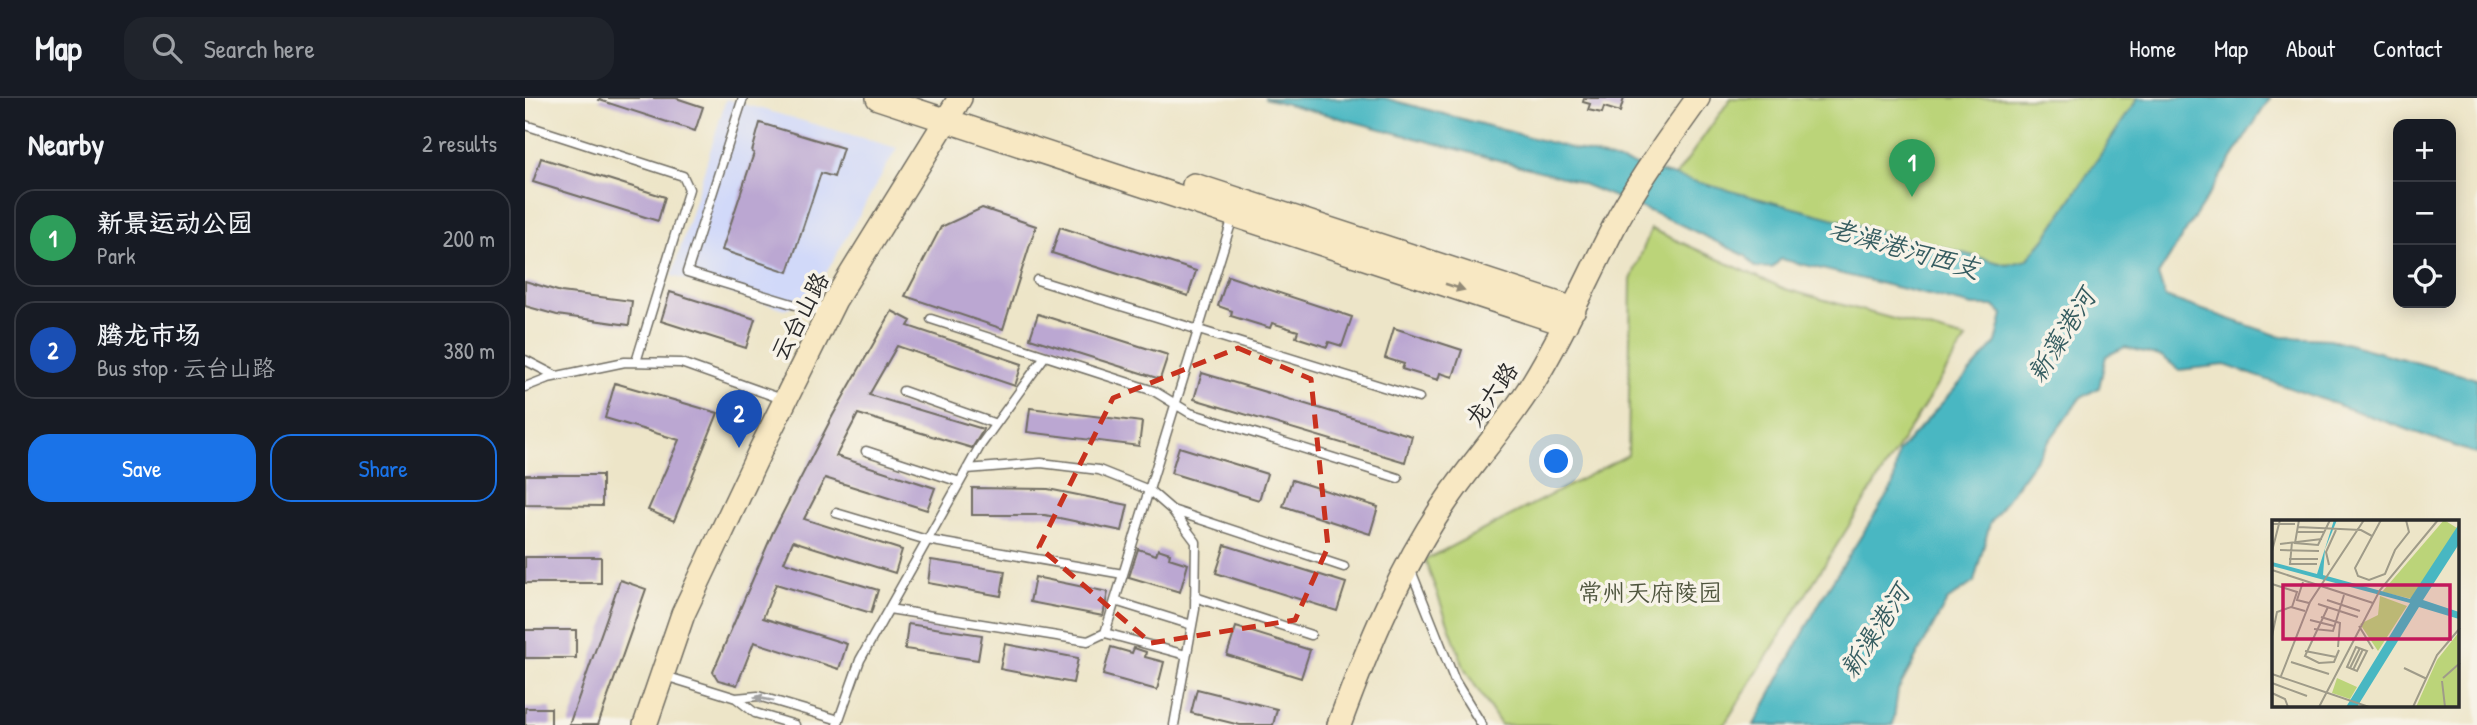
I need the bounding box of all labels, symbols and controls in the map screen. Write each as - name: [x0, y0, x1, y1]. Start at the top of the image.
- search box: [124, 17, 614, 80]
- text: Map: [35, 26, 82, 70]
- icon: search: [148, 29, 186, 67]
- text: Search here: [204, 31, 315, 66]
- text: Home: [2129, 32, 2176, 64]
- text: Map: [2214, 32, 2248, 64]
- text: About: [2286, 32, 2335, 64]
- text: Contact: [2373, 32, 2442, 64]
- map controls: [2393, 119, 2456, 308]
- button: +: [2393, 119, 2456, 182]
- text: Nearby: [28, 124, 104, 164]
- text: 2 results: [422, 128, 497, 159]
- pin: 1: [1889, 139, 1935, 197]
- button: −: [2393, 182, 2456, 245]
- text: 新景运动公园: [97, 205, 253, 240]
- water label: 老澡港河西支: [1825, 210, 1985, 286]
- text: 1: [49, 223, 57, 254]
- text: 200 m: [443, 223, 495, 254]
- text: Park: [97, 240, 135, 271]
- button: locate: [2393, 245, 2456, 308]
- street label: 云台山路: [762, 266, 836, 366]
- water label: 新藻港河: [2019, 278, 2106, 388]
- one-way arrow: [1444, 283, 1465, 293]
- text: 腾龙市场: [97, 317, 201, 352]
- text: 2: [48, 335, 58, 366]
- text: 380 m: [444, 335, 495, 366]
- text: Bus stop · 云台山路: [97, 352, 275, 383]
- street label: 龙六路: [1457, 355, 1525, 433]
- pin: 2: [716, 390, 762, 448]
- button: Save: [28, 434, 256, 502]
- button: Share: [270, 434, 497, 502]
- your location: [1539, 444, 1573, 478]
- inset map: [2272, 520, 2459, 708]
- water label: 新澡港河: [1831, 575, 1919, 684]
- park label: 常州天府陵园: [1578, 576, 1722, 608]
- one-way arrow: [753, 694, 775, 705]

